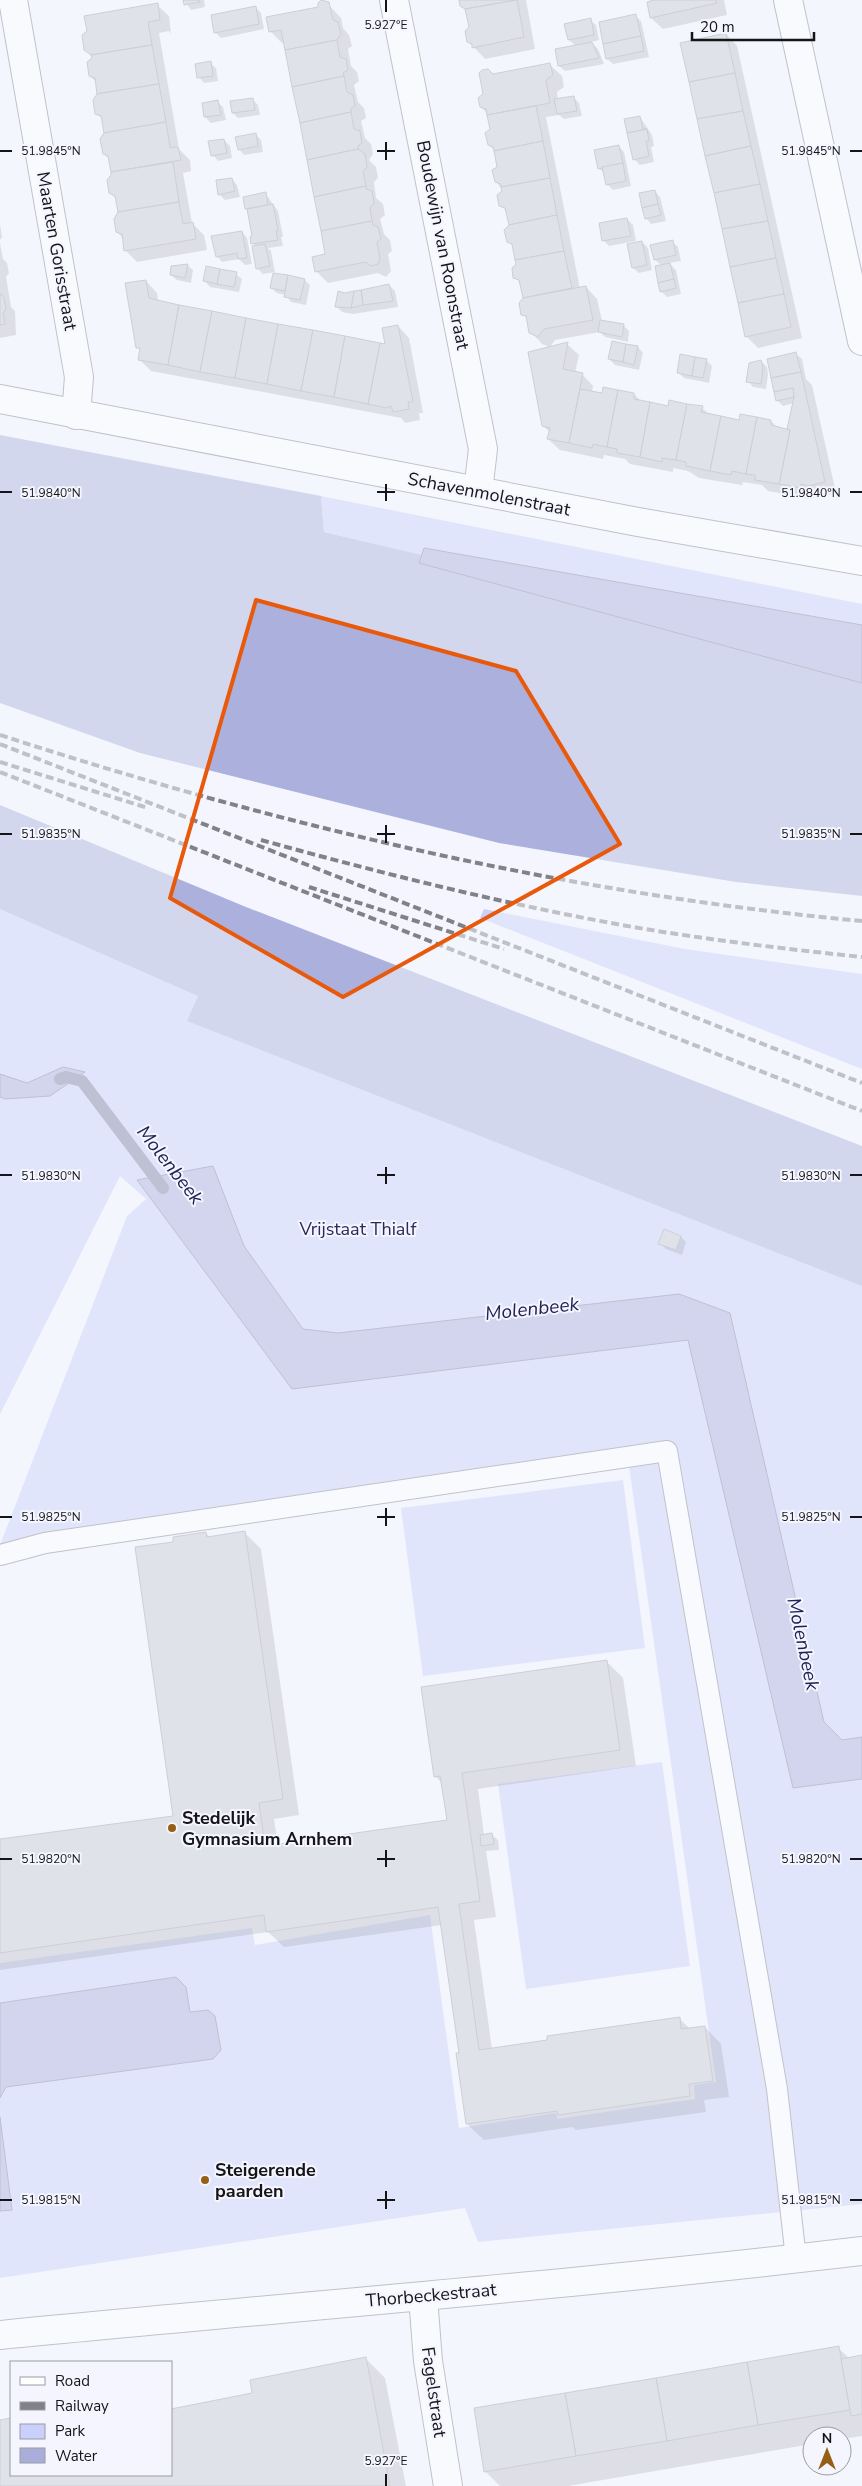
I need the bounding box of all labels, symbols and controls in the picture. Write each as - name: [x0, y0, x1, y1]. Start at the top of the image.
- scale bar: [692, 10, 814, 42]
- text: 5.927°E: [365, 17, 407, 33]
- text: 20 m: [700, 17, 735, 37]
- street label: Boudewijn van Roonstraat: [411, 138, 475, 352]
- text: 51.9845°N: [21, 143, 81, 159]
- text: 51.9845°N: [781, 143, 841, 159]
- street label: Maarten Gorisstraat: [31, 170, 83, 333]
- street label: Schavenmolenstraat: [406, 466, 573, 522]
- text: 51.9840°N: [21, 485, 81, 501]
- text: 51.9840°N: [781, 485, 841, 501]
- text: 51.9835°N: [21, 826, 81, 842]
- text: 51.9835°N: [781, 826, 841, 842]
- water label: Molenbeek: [131, 1120, 209, 1210]
- text: 51.9830°N: [21, 1168, 81, 1184]
- text: 51.9830°N: [781, 1168, 841, 1184]
- park label: Vrijstaat Thialf: [298, 1217, 418, 1241]
- water label: Molenbeek: [484, 1291, 581, 1327]
- text: 51.9825°N: [21, 1509, 81, 1525]
- text: 51.9825°N: [781, 1509, 841, 1525]
- water label: Molenbeek: [781, 1595, 826, 1693]
- place label: Stedelijk Gymnasium Arnhem: [182, 1806, 352, 1851]
- marker: Stedelijk Gymnasium Arnhem: [166, 1822, 178, 1834]
- text: 51.9820°N: [21, 1851, 81, 1867]
- text: 51.9820°N: [781, 1851, 841, 1867]
- place label: Steigerende paarden: [215, 2158, 316, 2203]
- marker: Steigerende paarden: [199, 2174, 211, 2186]
- text: 51.9815°N: [21, 2192, 81, 2208]
- text: 51.9815°N: [781, 2192, 841, 2208]
- street label: Thorbeckestraat: [365, 2277, 498, 2313]
- street label: Fagelstraat: [416, 2345, 452, 2439]
- legend: [10, 2361, 172, 2476]
- text: Road: [55, 2371, 90, 2391]
- text: Railway: [55, 2396, 109, 2416]
- text: Park: [55, 2421, 85, 2441]
- north arrow: [802, 2426, 852, 2476]
- text: N: [822, 2429, 832, 2448]
- text: Water: [55, 2446, 98, 2466]
- text: 5.927°E: [365, 2453, 407, 2469]

